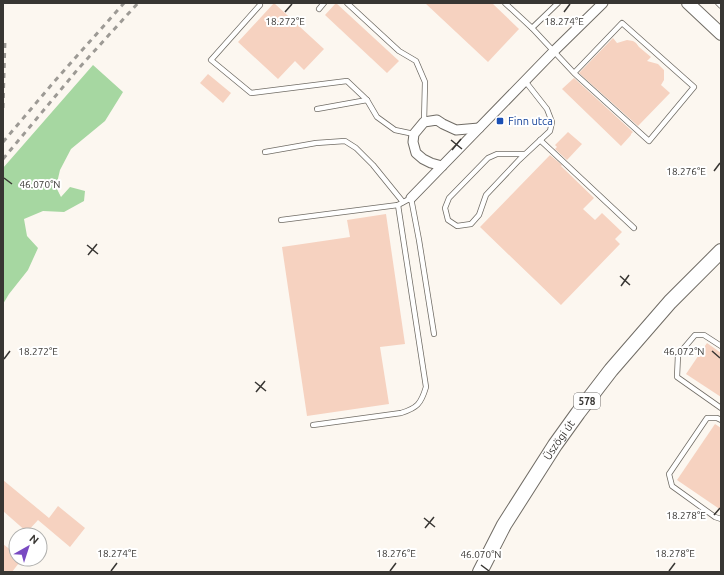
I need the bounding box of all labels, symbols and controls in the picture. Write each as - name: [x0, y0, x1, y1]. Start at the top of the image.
- text: 18.272°E: [265, 16, 305, 27]
- text: 18.274°E: [544, 16, 584, 27]
- place label: Finn utca: [508, 115, 553, 127]
- marker: Finn utca: [495, 116, 505, 126]
- text: 18.276°E: [666, 166, 706, 177]
- text: 46.070°N: [19, 179, 61, 190]
- text: 18.272°E: [18, 346, 58, 357]
- text: 46.072°N: [663, 346, 705, 357]
- road number: 578: [574, 393, 600, 409]
- street label: Üszögi út: [541, 417, 577, 462]
- text: 18.278°E: [666, 510, 706, 521]
- north arrow: [8, 527, 48, 567]
- text: N: [27, 532, 41, 546]
- text: 18.274°E: [97, 548, 137, 559]
- text: 18.276°E: [376, 548, 416, 559]
- text: 18.278°E: [655, 548, 695, 559]
- text: 46.070°N: [460, 549, 502, 560]

